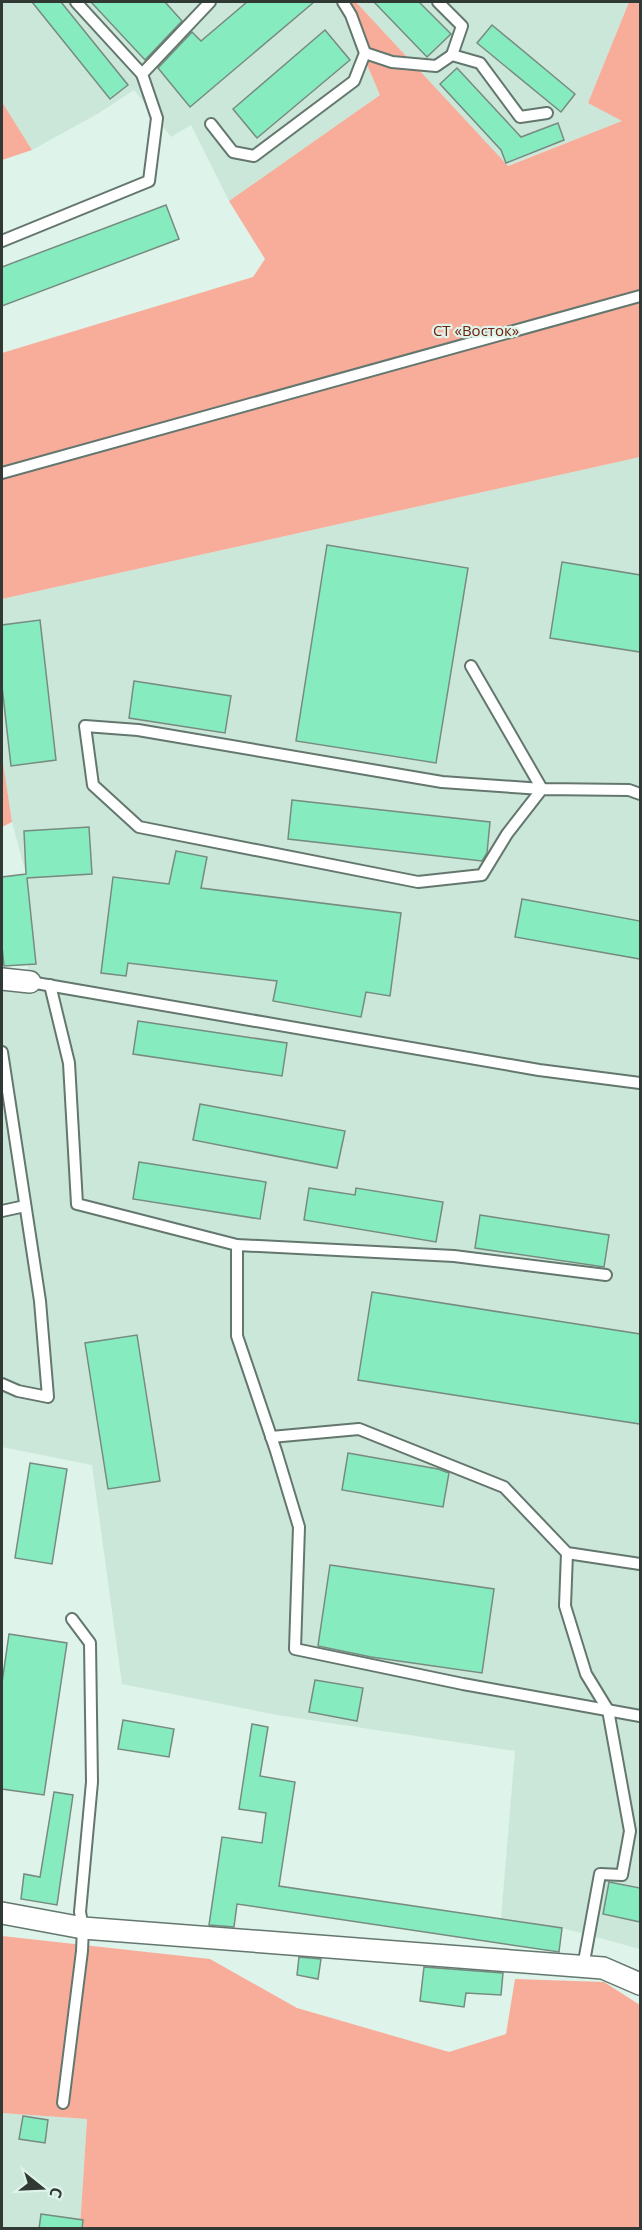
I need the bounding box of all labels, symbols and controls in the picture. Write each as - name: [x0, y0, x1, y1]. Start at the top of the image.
- park label: СТ «Восток»: [433, 320, 519, 340]
- north arrow: [12, 2158, 72, 2218]
- text: С: [44, 2184, 68, 2201]

